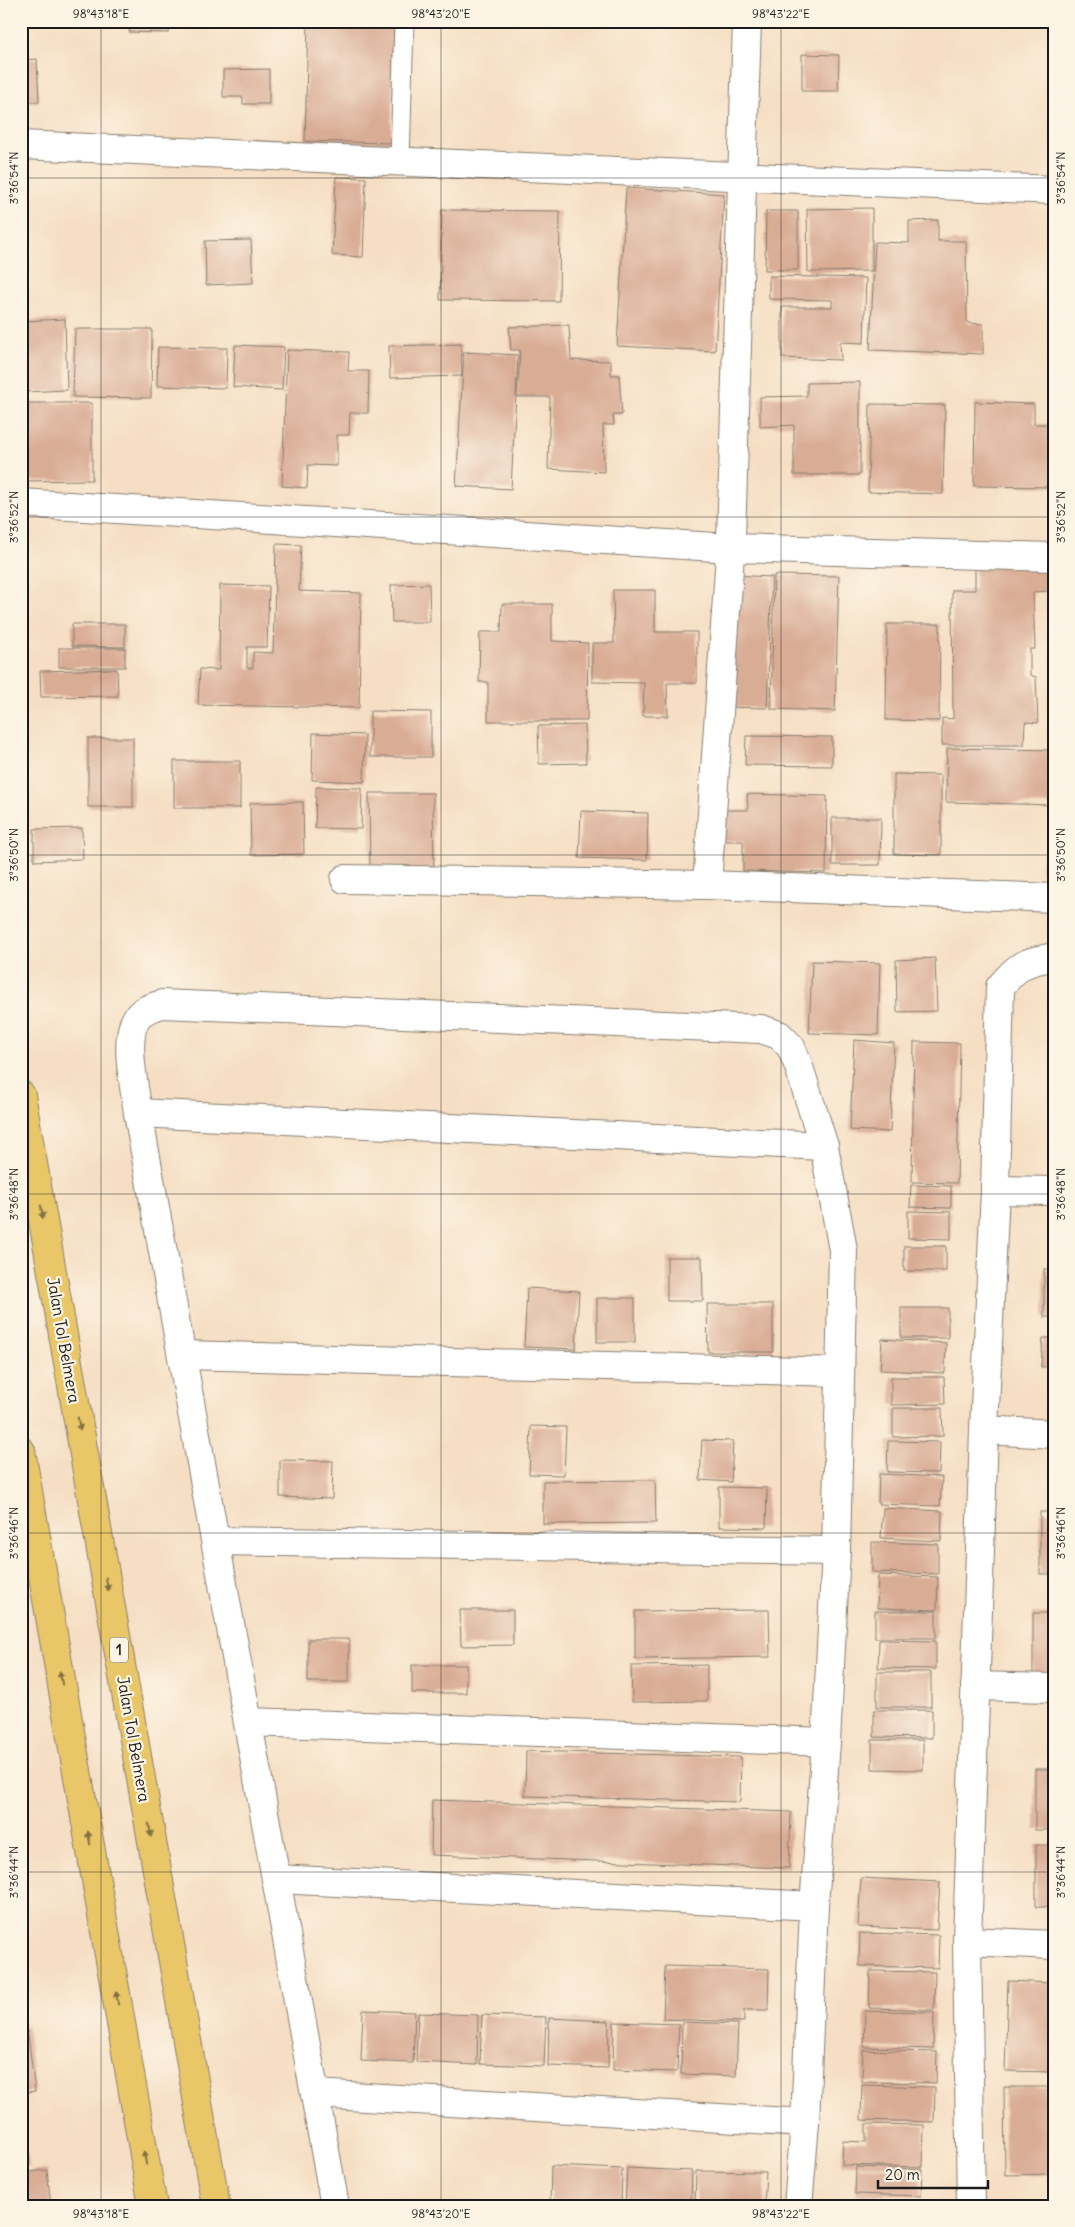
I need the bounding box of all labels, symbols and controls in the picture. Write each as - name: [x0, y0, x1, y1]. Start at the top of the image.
- text: 98°43'18"E: [73, 6, 129, 21]
- text: 98°43'20"E: [411, 6, 471, 21]
- text: 98°43'22"E: [752, 6, 810, 21]
- text: 3°36'54"N: [6, 151, 21, 205]
- text: 3°36'54"N: [1053, 151, 1068, 205]
- text: 3°36'52"N: [6, 491, 21, 543]
- text: 3°36'52"N: [1053, 491, 1068, 543]
- text: 3°36'50"N: [6, 828, 21, 882]
- text: 3°36'50"N: [1053, 828, 1068, 882]
- text: 3°36'48"N: [6, 1168, 21, 1220]
- text: 3°36'48"N: [1053, 1168, 1068, 1220]
- one-way arrow: [38, 1204, 46, 1220]
- street label: Jalan Tol Belmera: [43, 1275, 85, 1405]
- one-way arrow: [75, 1416, 83, 1432]
- text: 3°36'46"N: [6, 1507, 21, 1559]
- text: 3°36'46"N: [1053, 1507, 1068, 1559]
- one-way arrow: [103, 1576, 111, 1592]
- road number: 1: [110, 1638, 128, 1662]
- one-way arrow: [56, 1669, 64, 1685]
- street label: Jalan Tol Belmera: [113, 1674, 155, 1804]
- one-way arrow: [147, 1822, 155, 1838]
- one-way arrow: [84, 1829, 92, 1845]
- text: 3°36'44"N: [6, 1846, 21, 1898]
- text: 3°36'44"N: [1053, 1846, 1068, 1898]
- one-way arrow: [112, 1989, 120, 2005]
- one-way arrow: [140, 2149, 148, 2165]
- scale bar: [878, 2157, 988, 2189]
- text: 20 m: [885, 2165, 920, 2184]
- text: 98°43'18"E: [73, 2206, 129, 2221]
- text: 98°43'20"E: [411, 2206, 471, 2221]
- text: 98°43'22"E: [752, 2206, 810, 2221]

